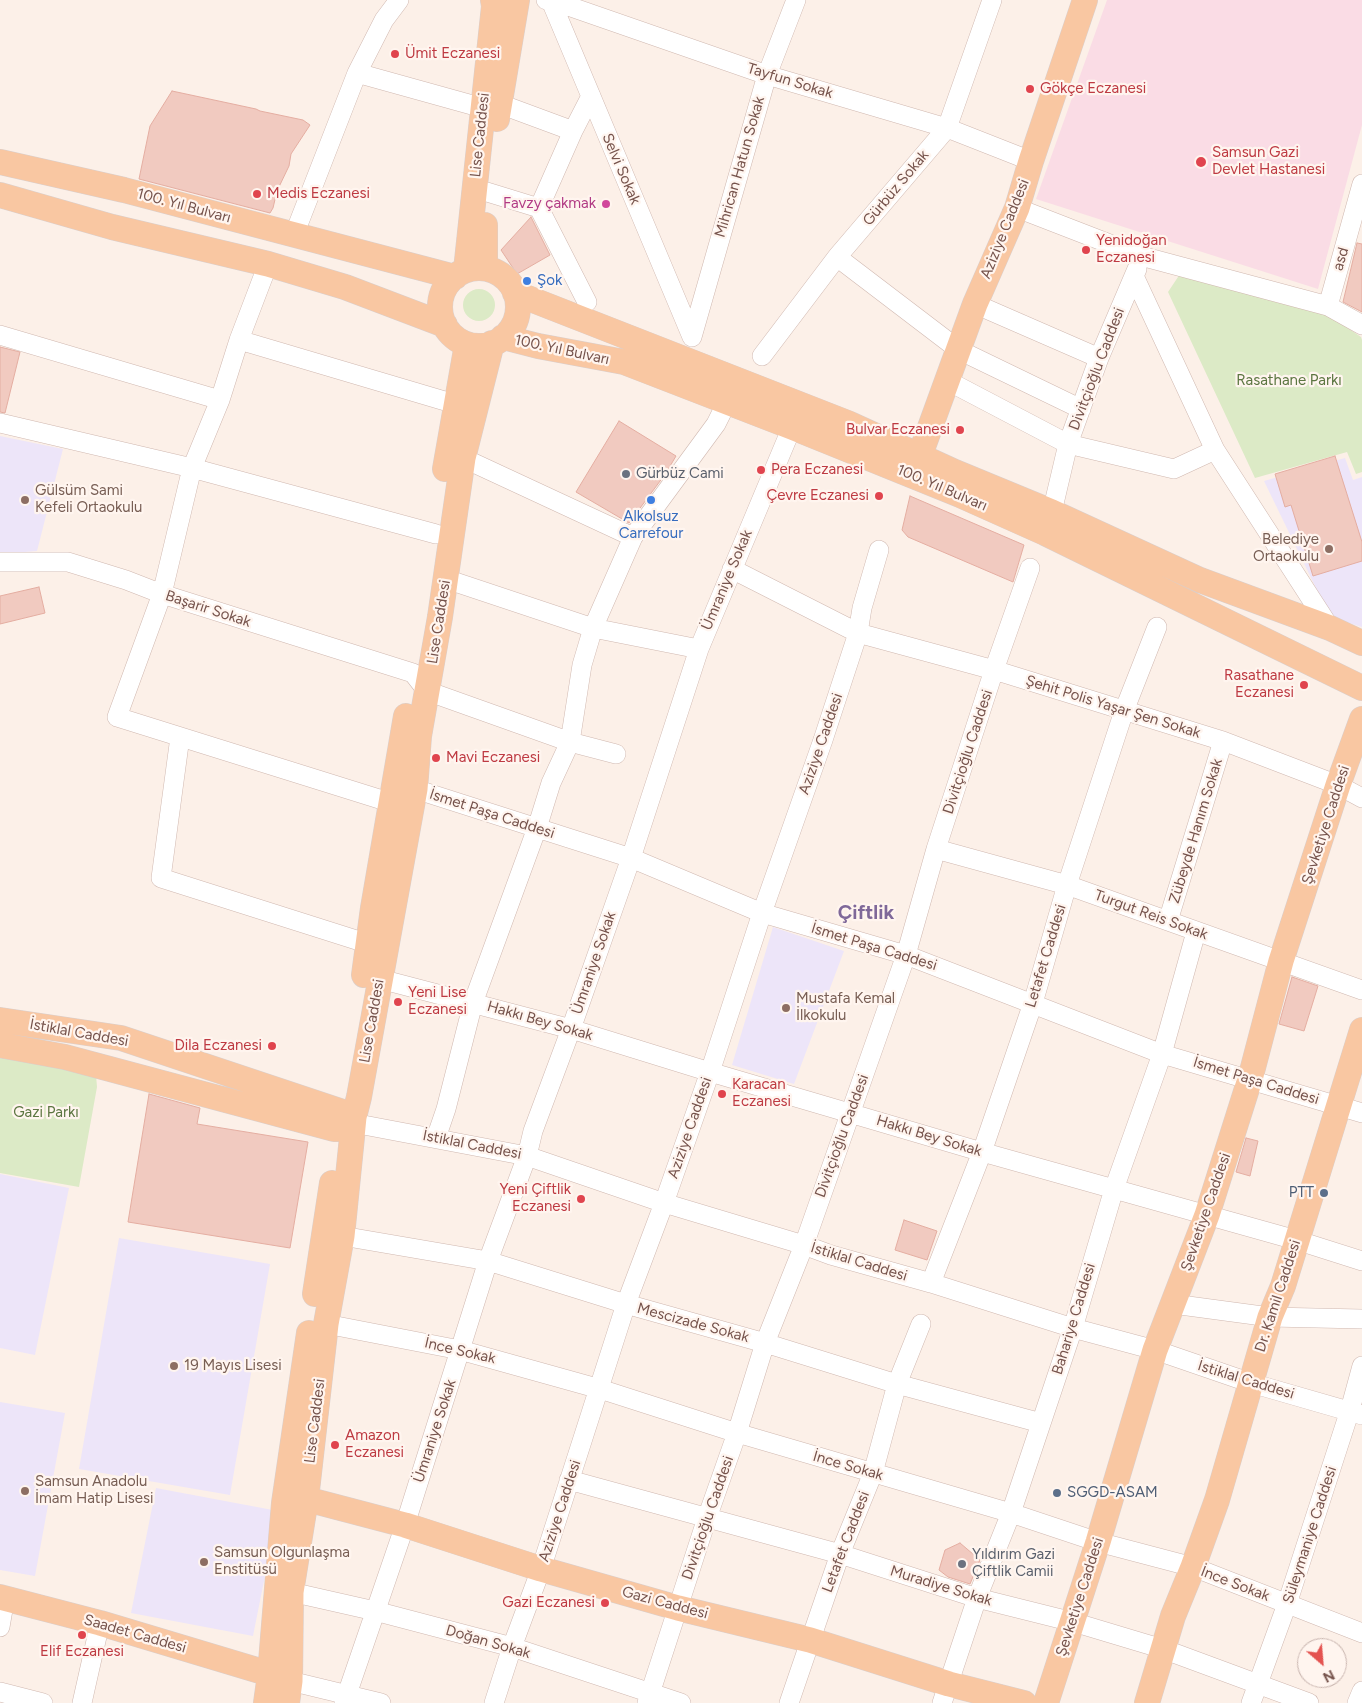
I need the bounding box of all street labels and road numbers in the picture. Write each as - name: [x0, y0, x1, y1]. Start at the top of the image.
- street label: Tayfun Sokak: [745, 59, 835, 103]
- street label: Lise Caddesi: [467, 92, 493, 178]
- street label: Mihrican Hatun Sokak: [711, 94, 769, 240]
- street label: Selvi Sokak: [598, 131, 644, 207]
- street label: Gürbüz Sokak: [859, 147, 933, 229]
- street label: Aziziye Caddesi: [977, 176, 1033, 282]
- street label: 100. Yıl Bulvarı: [135, 185, 233, 227]
- street label: asd: [1329, 245, 1353, 273]
- street label: Divitçioğlu Caddesi: [1065, 305, 1129, 433]
- street label: 100. Yıl Bulvarı: [513, 331, 611, 369]
- street label: 100. Yıl Bulvarı: [894, 461, 990, 515]
- street label: Ümraniye Sokak: [698, 527, 756, 633]
- street label: Lise Caddesi: [423, 579, 455, 665]
- street label: Başarir Sokak: [163, 587, 253, 631]
- street label: Şehit Polis Yaşar Şen Sokak: [1023, 672, 1203, 742]
- street label: Divitçioğlu Caddesi: [939, 687, 997, 817]
- street label: Aziziye Caddesi: [795, 691, 847, 797]
- street label: Zübeyde Hanım Sokak: [1165, 756, 1227, 906]
- street label: Şevketiye Caddesi: [1298, 763, 1354, 887]
- street label: İsmet Paşa Caddesi: [427, 785, 557, 843]
- street label: Turgut Reis Sokak: [1092, 886, 1210, 944]
- street label: Letafet Caddesi: [1022, 902, 1070, 1010]
- street label: Ümraniye Sokak: [568, 909, 620, 1017]
- street label: İsmet Paşa Caddesi: [809, 919, 939, 975]
- street label: Lise Caddesi: [356, 978, 388, 1064]
- street label: Hakkı Bey Sokak: [485, 997, 595, 1045]
- street label: İstiklal Caddesi: [28, 1015, 130, 1051]
- street label: İsmet Paşa Caddesi: [1191, 1053, 1321, 1109]
- street label: Divitçioğlu Caddesi: [811, 1072, 873, 1200]
- street label: Aziziye Caddesi: [664, 1075, 716, 1181]
- street label: Hakkı Bey Sokak: [874, 1111, 984, 1161]
- street label: İstiklal Caddesi: [421, 1127, 523, 1163]
- street label: Şevketiye Caddesi: [1177, 1151, 1235, 1273]
- street label: Dr. Kamil Caddesi: [1251, 1238, 1305, 1354]
- street label: İstiklal Caddesi: [808, 1239, 910, 1285]
- street label: Bahariye Caddesi: [1048, 1261, 1100, 1377]
- street label: Mescizade Sokak: [635, 1299, 751, 1347]
- street label: İnce Sokak: [423, 1334, 497, 1368]
- street label: İstiklal Caddesi: [1195, 1357, 1297, 1403]
- street label: Ümraniye Sokak: [410, 1377, 460, 1485]
- street label: Lise Caddesi: [301, 1378, 329, 1464]
- street label: İnce Sokak: [811, 1447, 885, 1485]
- street label: Divitçioğlu Caddesi: [678, 1454, 738, 1582]
- street label: Aziziye Caddesi: [535, 1458, 585, 1564]
- street label: Süleymaniye Caddesi: [1279, 1464, 1341, 1606]
- street label: Letafet Caddesi: [818, 1489, 874, 1595]
- street label: Şevketiye Caddesi: [1052, 1535, 1108, 1659]
- street label: Muradiye Sokak: [888, 1562, 994, 1610]
- street label: İnce Sokak: [1198, 1563, 1272, 1605]
- street label: Gazi Caddesi: [620, 1583, 710, 1623]
- street label: Saadet Caddesi: [82, 1611, 188, 1657]
- street label: Doğan Sokak: [443, 1621, 533, 1663]

